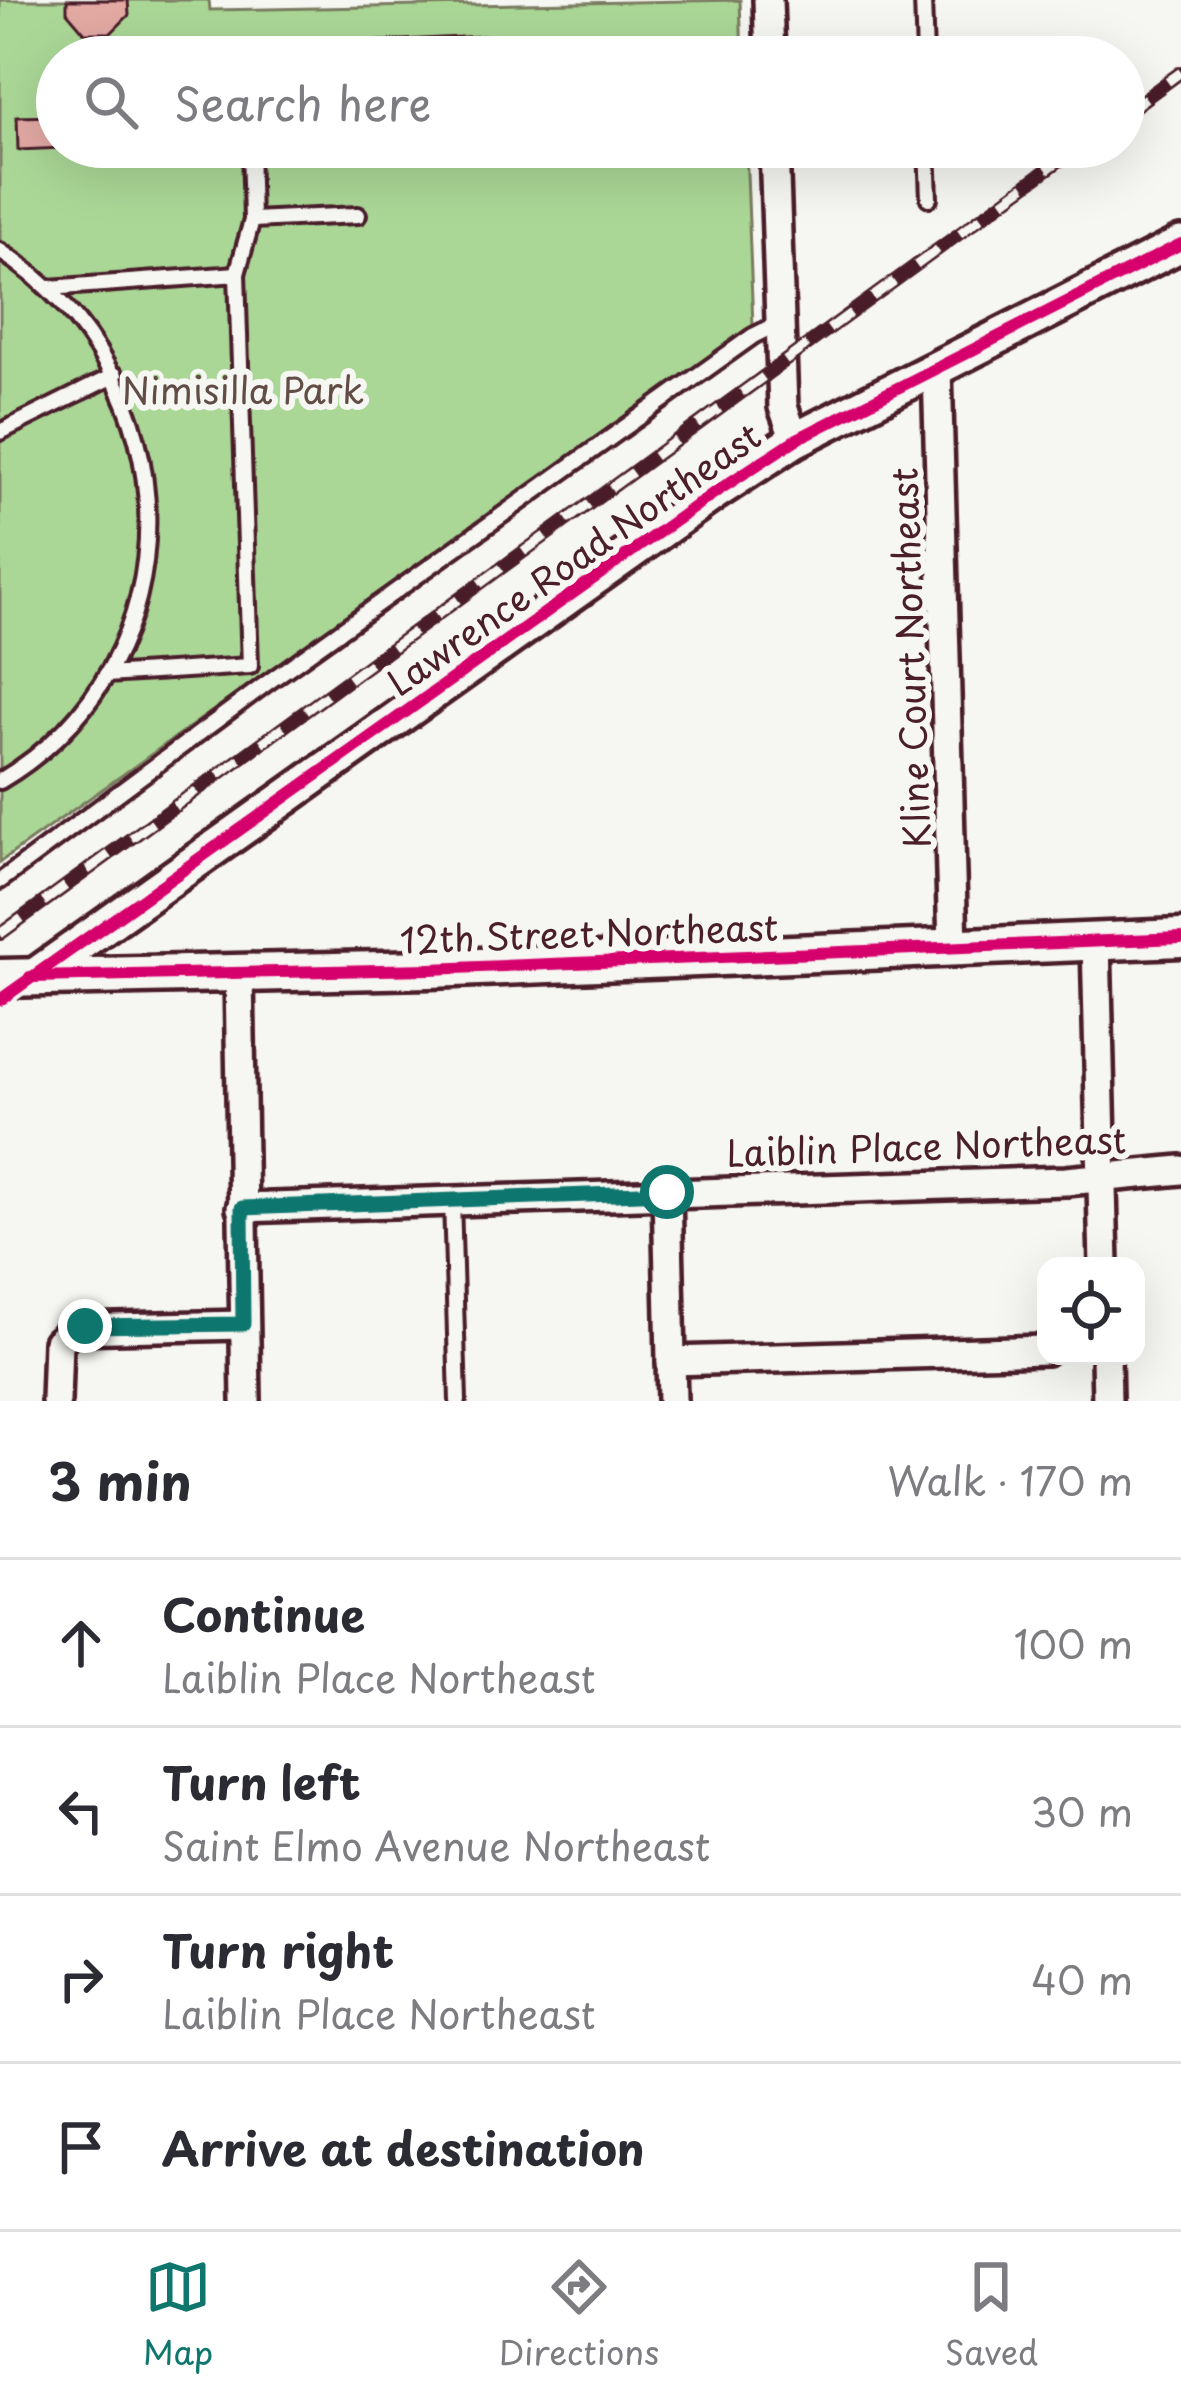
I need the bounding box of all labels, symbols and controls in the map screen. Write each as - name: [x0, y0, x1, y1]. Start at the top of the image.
- search box: [36, 36, 1145, 168]
- text: Search here: [174, 68, 431, 136]
- icon: search: [78, 69, 144, 135]
- park label: Nimisilla Park: [122, 362, 364, 416]
- street label: Lawrence Road Northeast: [375, 408, 771, 708]
- street label: Kline Court Northeast: [875, 467, 943, 849]
- street label: 12th Street Northeast: [399, 898, 779, 966]
- street label: Laiblin Place Northeast: [725, 1111, 1127, 1179]
- route start: [640, 1165, 694, 1219]
- map controls: [1037, 1257, 1145, 1365]
- button: locate: [1037, 1257, 1145, 1365]
- route end: [58, 1299, 112, 1353]
- text: 3 min: [48, 1441, 192, 1518]
- text: Walk · 170 m: [887, 1450, 1133, 1509]
- text: Continue: [162, 1579, 365, 1647]
- icon: ahead: [48, 1610, 114, 1676]
- text: 100 m: [1014, 1613, 1133, 1672]
- text: Laiblin Place Northeast: [162, 1647, 595, 1706]
- text: Turn left: [162, 1747, 361, 1815]
- icon: left: [48, 1778, 114, 1844]
- text: 30 m: [1030, 1781, 1133, 1840]
- text: Saint Elmo Avenue Northeast: [162, 1815, 710, 1874]
- text: Turn right: [162, 1915, 394, 1983]
- icon: right: [48, 1946, 114, 2012]
- text: 40 m: [1031, 1949, 1133, 2008]
- text: Laiblin Place Northeast: [162, 1983, 595, 2042]
- text: Arrive at destination: [162, 2113, 645, 2181]
- icon: arrive: [48, 2114, 114, 2180]
- tab: Map: [143, 2254, 213, 2376]
- tab: Directions: [499, 2254, 659, 2376]
- tab: Saved: [945, 2254, 1038, 2376]

